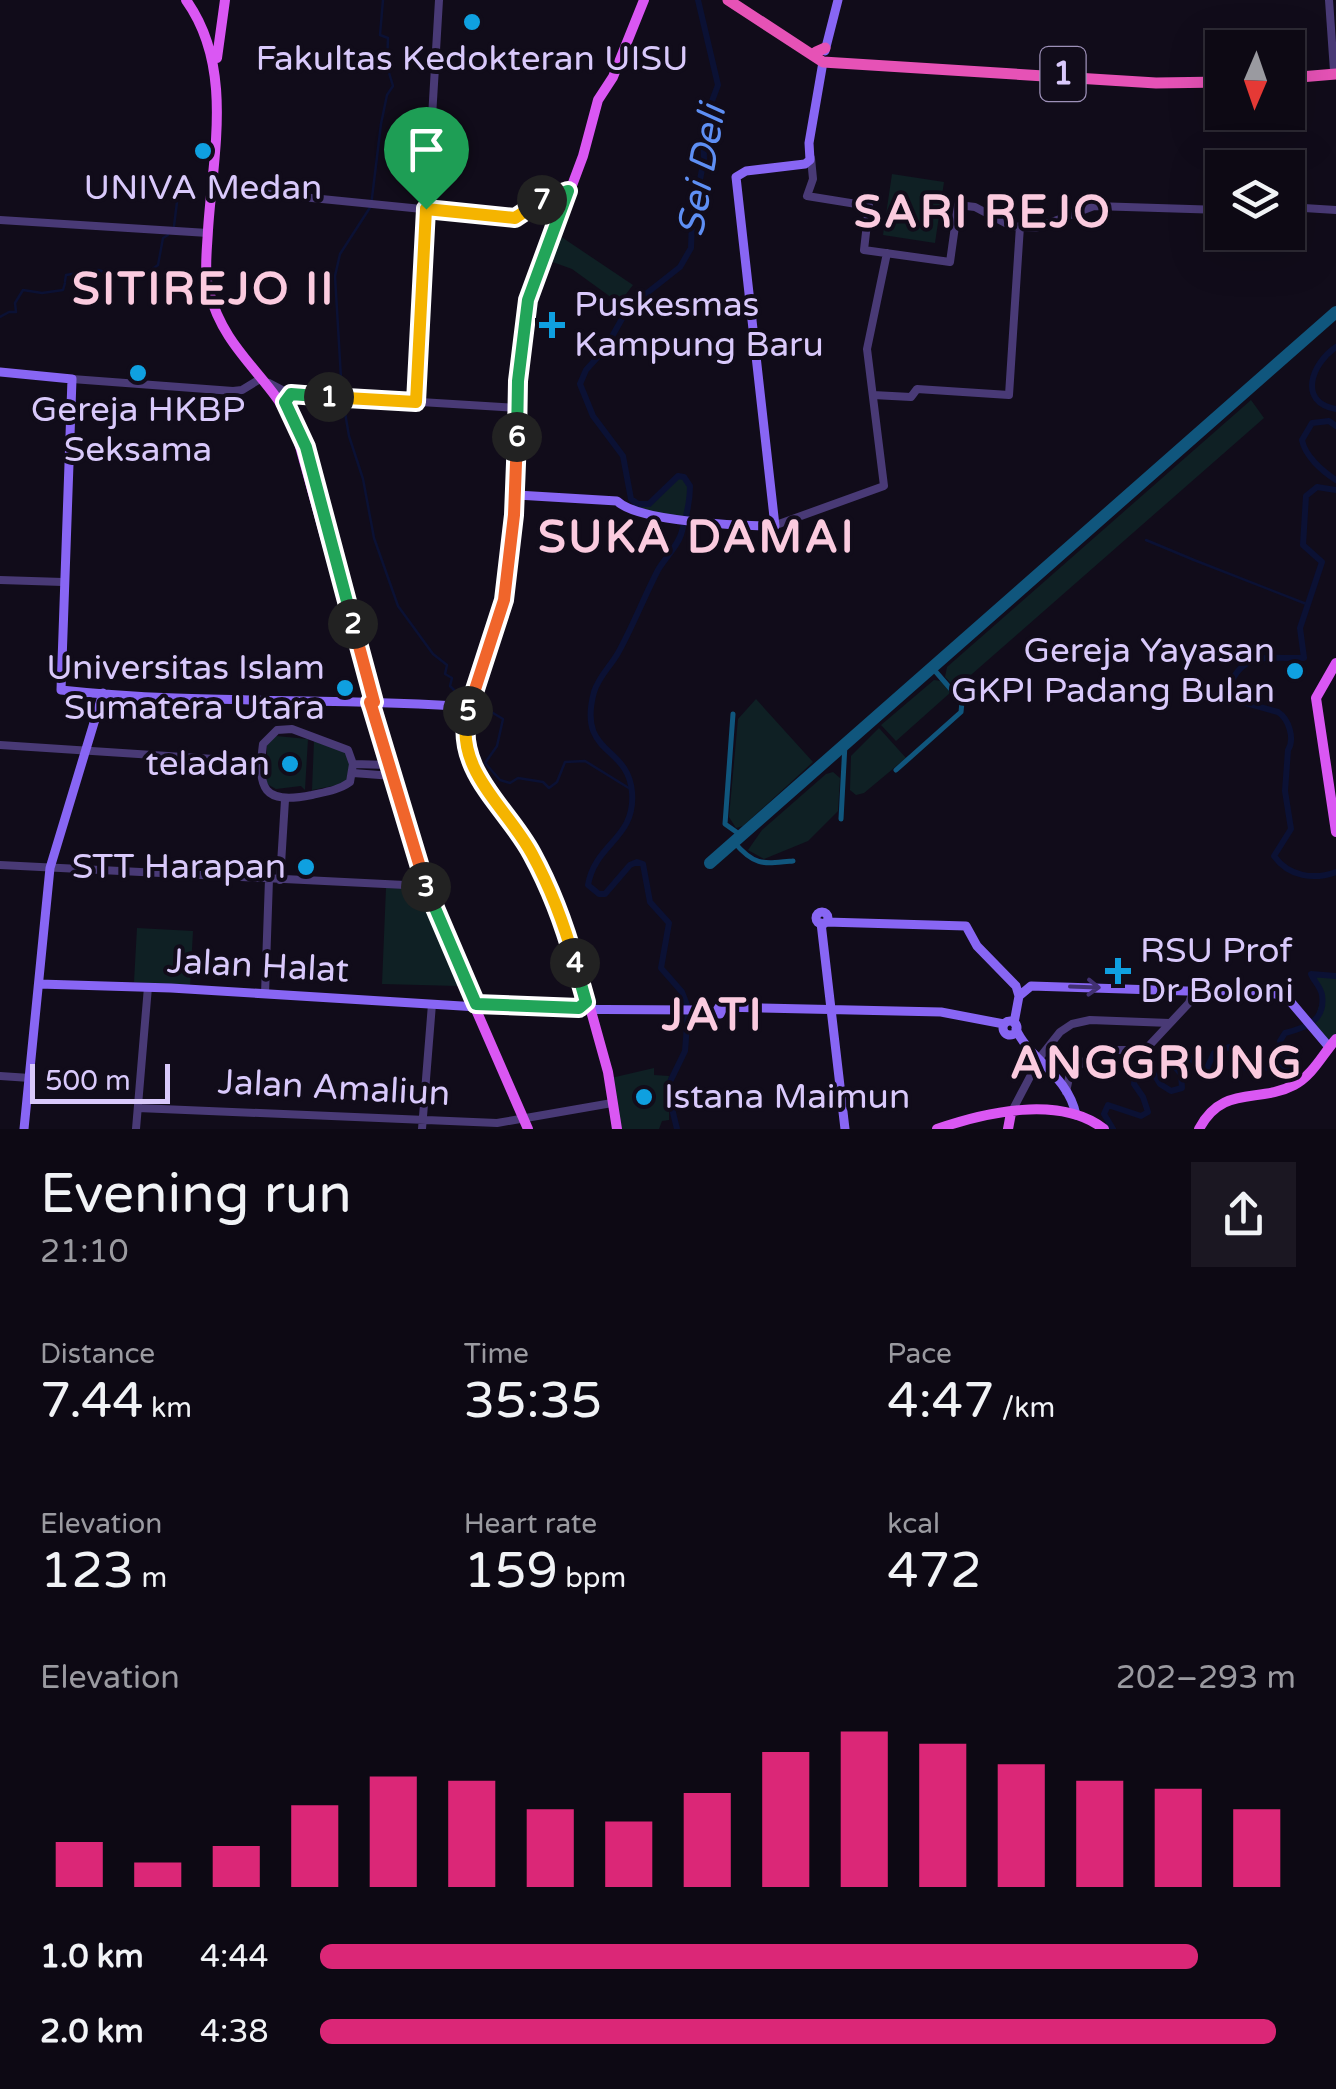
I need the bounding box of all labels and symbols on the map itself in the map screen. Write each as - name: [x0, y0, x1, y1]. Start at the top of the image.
- marker: Fakultas Kedokteran UISU: [461, 11, 483, 33]
- north arrow: [1205, 30, 1305, 130]
- place label: Fakultas Kedokteran UISU: [255, 38, 689, 80]
- road number: 1: [1040, 47, 1086, 101]
- water label: Sei Deli: [668, 97, 737, 240]
- pin: [384, 107, 469, 210]
- marker: UNIVA Medan: [192, 140, 214, 162]
- place label: UNIVA Medan: [84, 167, 322, 209]
- pin: 7: [517, 175, 567, 225]
- district label: SARI REJO: [854, 186, 1112, 240]
- district label: SITIREJO II: [72, 263, 336, 317]
- place label: Puskesmas Kampung Baru: [574, 284, 824, 366]
- marker: Puskesmas Kampung Baru: [539, 312, 565, 338]
- marker: Gereja HKBP Seksama: [127, 362, 149, 384]
- pin: 1: [304, 372, 354, 422]
- place label: Gereja HKBP Seksama: [31, 389, 245, 471]
- pin: 6: [492, 412, 542, 462]
- district label: SUKA DAMAI: [538, 511, 856, 565]
- pin: 2: [328, 599, 378, 649]
- place label: Gereja Yayasan GKPI Padang Bulan: [951, 630, 1275, 712]
- place label: Universitas Islam Sumatera Utara: [46, 647, 325, 729]
- marker: Gereja Yayasan GKPI Padang Bulan: [1284, 660, 1306, 682]
- marker: Universitas Islam Sumatera Utara: [334, 677, 356, 699]
- pin: 5: [443, 686, 493, 736]
- place label: teladan: [146, 743, 270, 785]
- marker: teladan: [279, 753, 301, 775]
- place label: STT Harapan: [72, 846, 286, 888]
- marker: STT Harapan: [295, 856, 317, 878]
- pin: 3: [401, 862, 451, 912]
- place label: RSU Prof Dr Boloni: [1140, 930, 1294, 1012]
- pin: 4: [550, 938, 600, 988]
- street label: Jalan Halat: [166, 940, 350, 992]
- marker: RSU Prof Dr Boloni: [1105, 958, 1131, 984]
- one-way arrow: [1068, 977, 1100, 996]
- district label: JATI: [661, 989, 764, 1043]
- district label: ANGGRUNG: [1010, 1037, 1304, 1091]
- scale bar: [30, 1059, 170, 1104]
- street label: Jalan Amaliun: [217, 1061, 451, 1115]
- place label: Istana Maimun: [664, 1076, 910, 1118]
- marker: Istana Maimun: [633, 1086, 655, 1108]

